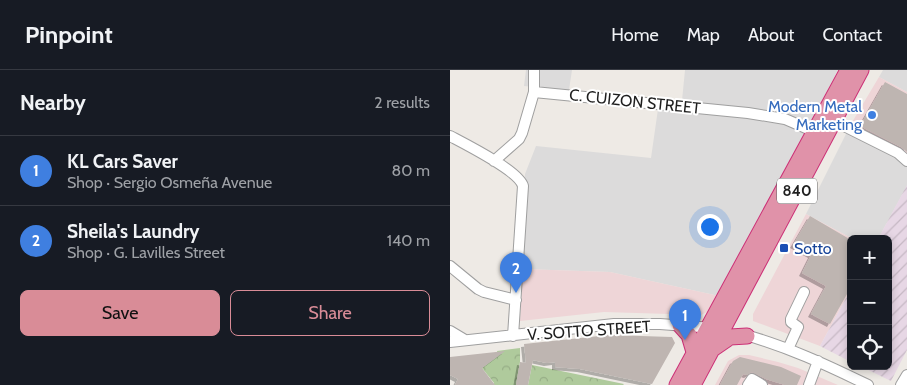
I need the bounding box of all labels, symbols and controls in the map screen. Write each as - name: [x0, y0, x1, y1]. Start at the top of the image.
- text: Pinpoint: [25, 20, 113, 49]
- text: Home: [611, 24, 659, 46]
- text: Map: [687, 24, 720, 46]
- text: About: [748, 24, 794, 46]
- text: Contact: [822, 24, 882, 46]
- street label: C. CUIZON STREET: [568, 85, 702, 118]
- text: Nearby: [20, 90, 86, 115]
- text: 2 results: [374, 93, 430, 112]
- place label: Modern Metal Marketing: [768, 97, 863, 134]
- marker: Modern Metal Marketing: [866, 109, 878, 121]
- text: KL Cars Saver: [67, 150, 178, 173]
- text: 1: [33, 161, 39, 180]
- text: 80 m: [392, 161, 430, 180]
- text: Shop · Sergio Osmeña Avenue: [67, 173, 272, 192]
- road number: 840: [777, 178, 817, 204]
- your location: [697, 214, 723, 240]
- text: Sheila's Laundry: [67, 220, 200, 243]
- text: 2: [32, 231, 40, 250]
- text: 140 m: [387, 231, 430, 250]
- map controls: [847, 235, 892, 370]
- button: +: [847, 235, 892, 280]
- place label: Sotto: [794, 239, 832, 258]
- marker: Sotto: [778, 242, 790, 254]
- text: Shop · G. Lavilles Street: [67, 243, 225, 262]
- pin: 2: [500, 252, 532, 293]
- button: −: [847, 280, 892, 325]
- button: Save: [20, 290, 220, 336]
- button: Share: [230, 290, 430, 336]
- pin: 1: [669, 299, 701, 340]
- street label: V. SOTTO STREET: [527, 317, 652, 344]
- button: locate: [847, 325, 892, 370]

